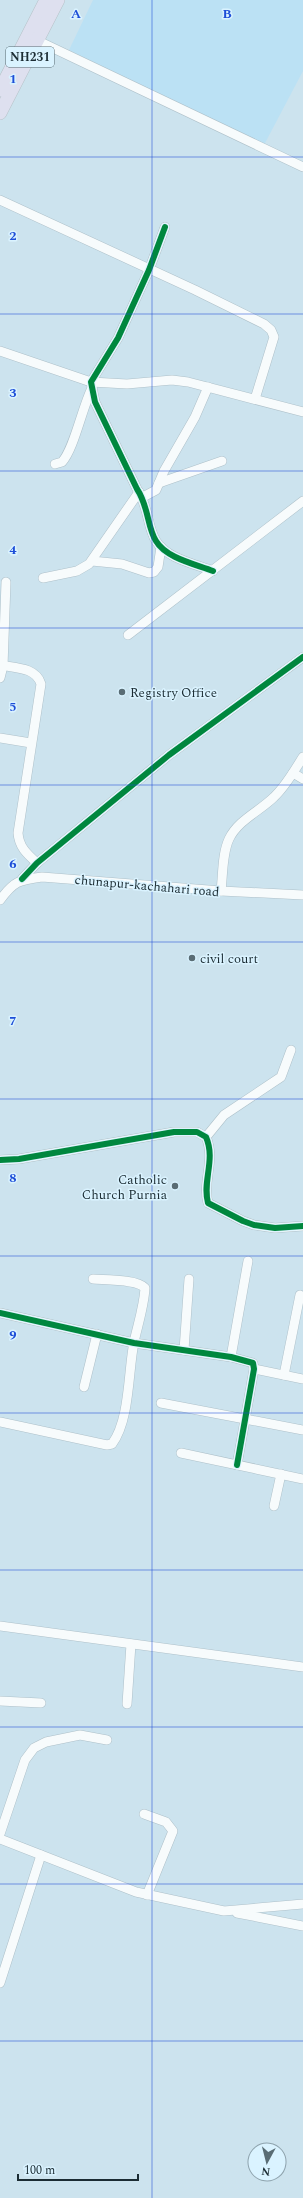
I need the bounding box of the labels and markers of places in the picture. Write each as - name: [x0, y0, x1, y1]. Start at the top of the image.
- place label: Registry Office: [130, 683, 217, 703]
- marker: Registry Office: [117, 687, 127, 697]
- place label: civil court: [200, 949, 258, 969]
- marker: civil court: [187, 953, 197, 963]
- place label: Catholic Church Purnia: [82, 1170, 168, 1205]
- marker: Catholic Church Purnia: [170, 1181, 180, 1191]

